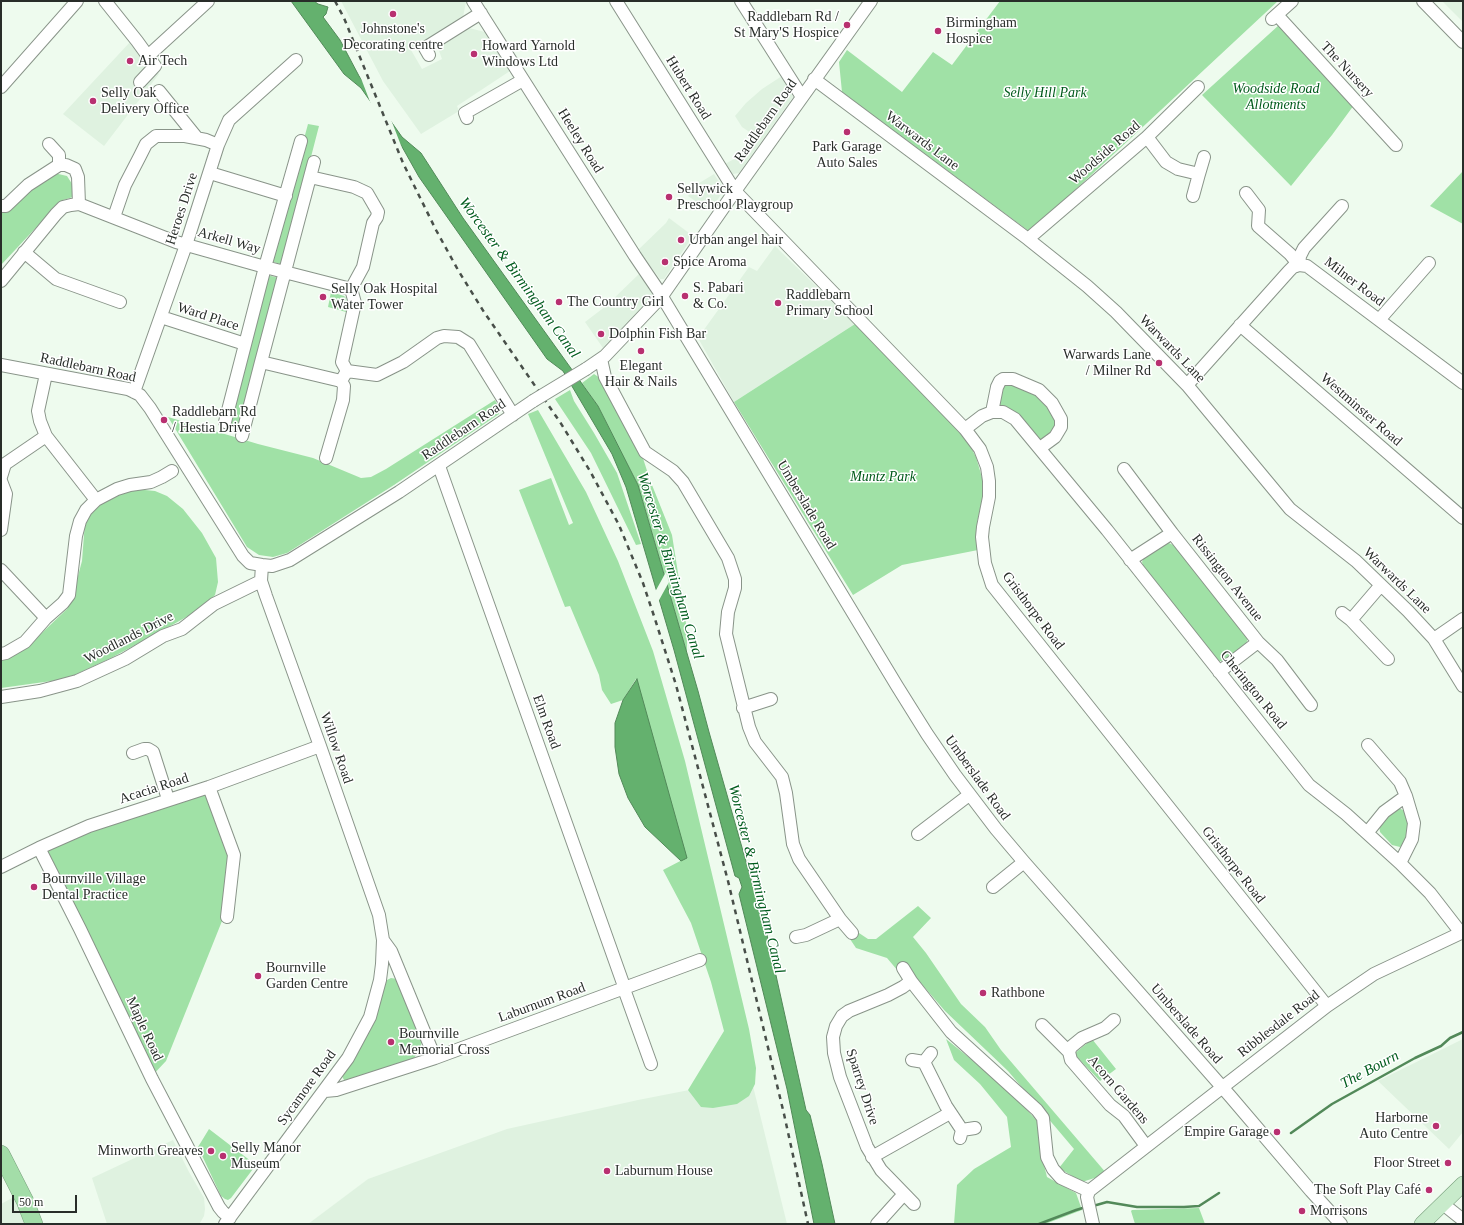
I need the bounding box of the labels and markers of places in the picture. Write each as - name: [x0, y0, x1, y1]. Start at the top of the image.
- marker: Johnstone's Decorating centre: [388, 9, 398, 19]
- place label: Raddlebarn Rd / St Mary'S Hospice: [734, 9, 839, 42]
- place label: Birmingham Hospice: [946, 15, 1017, 48]
- marker: Raddlebarn Rd / St Mary'S Hospice: [842, 20, 852, 30]
- place label: Johnstone's Decorating centre: [343, 21, 443, 54]
- marker: Birmingham Hospice: [933, 26, 943, 36]
- place label: Howard Yarnold Windows Ltd: [482, 38, 575, 70]
- marker: Howard Yarnold Windows Ltd: [469, 49, 479, 59]
- place label: Air Tech: [138, 53, 187, 69]
- marker: Air Tech: [125, 56, 135, 66]
- place label: Selly Oak Delivery Office: [101, 85, 189, 118]
- marker: Selly Oak Delivery Office: [88, 96, 98, 106]
- marker: Park Garage Auto Sales: [842, 127, 852, 137]
- place label: Park Garage Auto Sales: [812, 139, 882, 172]
- place label: Sellywick Preschool Playgroup: [677, 181, 793, 214]
- marker: Sellywick Preschool Playgroup: [664, 192, 674, 202]
- place label: Urban angel hair: [689, 232, 783, 248]
- marker: Urban angel hair: [676, 235, 686, 245]
- place label: Spice Aroma: [673, 254, 746, 270]
- marker: Spice Aroma: [660, 257, 670, 267]
- place label: S. Pabari & Co.: [693, 280, 744, 312]
- place label: Selly Oak Hospital Water Tower: [331, 281, 438, 314]
- place label: Raddlebarn Primary School: [786, 287, 873, 320]
- marker: S. Pabari & Co.: [680, 291, 690, 301]
- marker: Selly Oak Hospital Water Tower: [318, 292, 328, 302]
- place label: The Country Girl: [567, 294, 664, 310]
- marker: The Country Girl: [554, 297, 564, 307]
- marker: Raddlebarn Primary School: [773, 298, 783, 308]
- place label: Dolphin Fish Bar: [609, 326, 706, 342]
- marker: Dolphin Fish Bar: [596, 329, 606, 339]
- marker: Elegant Hair & Nails: [636, 346, 646, 356]
- place label: Warwards Lane / Milner Rd: [1063, 347, 1151, 380]
- place label: Elegant Hair & Nails: [605, 358, 677, 390]
- marker: Warwards Lane / Milner Rd: [1154, 358, 1164, 368]
- place label: Raddlebarn Rd / Hestia Drive: [172, 404, 256, 436]
- marker: Raddlebarn Rd / Hestia Drive: [159, 415, 169, 425]
- place label: Bournville Village Dental Practice: [42, 871, 146, 904]
- marker: Bournville Village Dental Practice: [29, 882, 39, 892]
- place label: Bournville Garden Centre: [266, 960, 348, 992]
- marker: Bournville Garden Centre: [253, 971, 263, 981]
- place label: Rathbone: [991, 985, 1045, 1001]
- marker: Rathbone: [978, 988, 988, 998]
- place label: Bournville Memorial Cross: [399, 1026, 490, 1058]
- marker: Bournville Memorial Cross: [386, 1037, 396, 1047]
- place label: Harborne Auto Centre: [1359, 1110, 1428, 1142]
- marker: Harborne Auto Centre: [1431, 1121, 1441, 1131]
- place label: Empire Garage: [1184, 1124, 1269, 1140]
- marker: Empire Garage: [1272, 1127, 1282, 1137]
- place label: Selly Manor Museum: [231, 1140, 301, 1172]
- place label: Minworth Greaves: [98, 1143, 203, 1159]
- marker: Minworth Greaves: [206, 1146, 216, 1156]
- marker: Selly Manor Museum: [218, 1151, 228, 1161]
- place label: Floor Street: [1374, 1155, 1440, 1171]
- marker: Floor Street: [1443, 1158, 1453, 1168]
- place label: Laburnum House: [615, 1163, 713, 1179]
- marker: Laburnum House: [602, 1166, 612, 1176]
- place label: The Soft Play Café: [1314, 1182, 1421, 1198]
- marker: The Soft Play Café: [1424, 1185, 1434, 1195]
- place label: Morrisons: [1310, 1203, 1368, 1219]
- marker: Morrisons: [1297, 1206, 1307, 1216]

